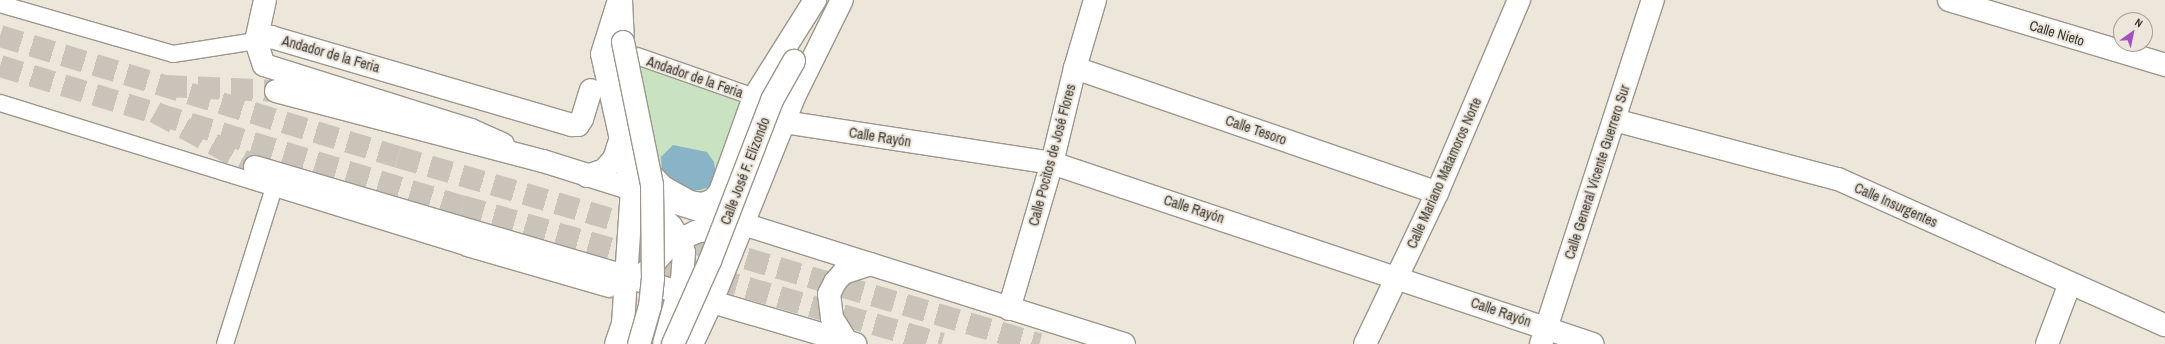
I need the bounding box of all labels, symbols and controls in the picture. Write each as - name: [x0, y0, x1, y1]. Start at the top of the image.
- north arrow: [2113, 12, 2153, 52]
- text: N: [2132, 15, 2146, 30]
- street label: Calle Nieto: [2027, 17, 2087, 49]
- street label: Andador de la Feria: [280, 32, 382, 76]
- street label: Andador de la Feria: [645, 53, 745, 101]
- street label: Calle Pocitos de José Flores: [1025, 82, 1079, 228]
- street label: Calle General Vicente Guerrero Sur: [1561, 83, 1633, 261]
- street label: Calle Mariano Matamoros Norte: [1403, 95, 1485, 251]
- street label: Calle Tesoro: [1223, 112, 1289, 148]
- street label: Calle José F. Elizondo: [717, 115, 773, 227]
- street label: Calle Rayón: [848, 124, 912, 150]
- street label: Calle Insurgentes: [1852, 179, 1940, 231]
- street label: Calle Rayón: [1162, 191, 1226, 227]
- street label: Calle Rayón: [1469, 294, 1533, 330]

